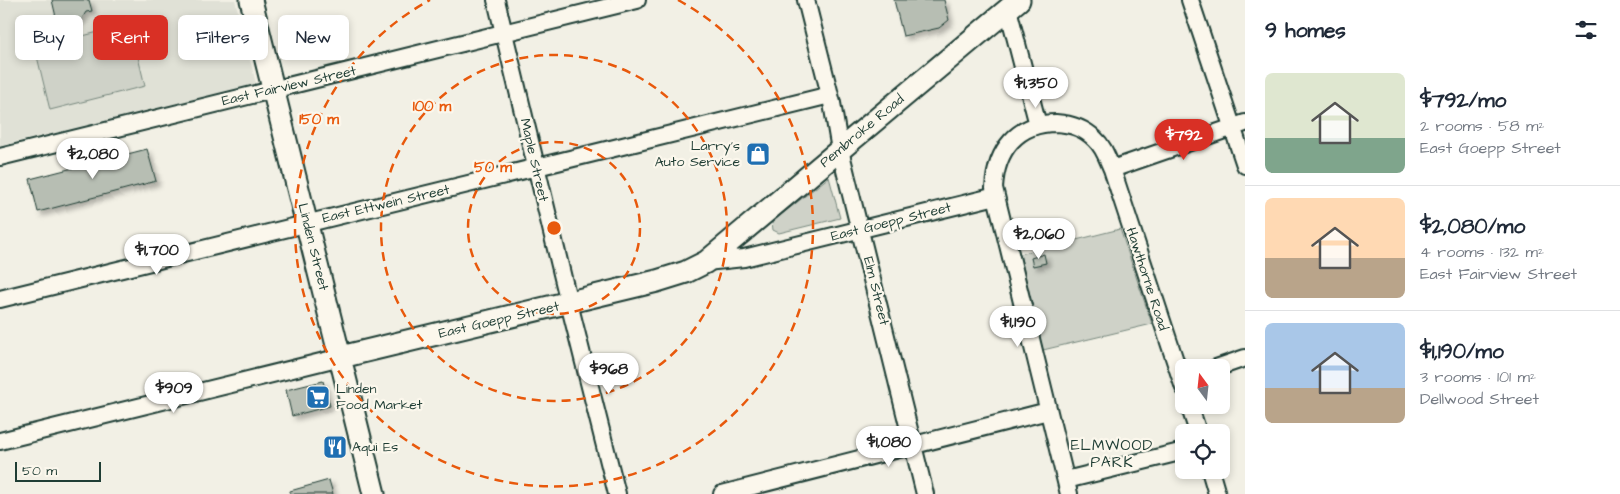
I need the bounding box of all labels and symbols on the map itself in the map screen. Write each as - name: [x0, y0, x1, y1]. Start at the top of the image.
- street label: East Fairview Street: [220, 61, 359, 111]
- pin: $1,350: [995, 66, 1077, 109]
- street label: Pembroke Road: [815, 90, 909, 172]
- text: 100 m: [413, 96, 452, 117]
- text: 150 m: [299, 109, 339, 130]
- street label: Maple Street: [515, 116, 553, 204]
- pin: $792: [1154, 119, 1214, 161]
- place label: Larry's Auto Service: [655, 136, 740, 172]
- pin: $2,080: [52, 138, 134, 180]
- shop icon: Larry's Auto Service: [745, 141, 771, 167]
- text: 50 m: [474, 157, 512, 178]
- street label: East Ettwein Street: [320, 180, 452, 228]
- street label: East Goepp Street: [829, 197, 954, 247]
- street label: Linden Street: [292, 201, 334, 293]
- pin: $2,060: [998, 218, 1080, 260]
- centre of rings: [545, 219, 563, 237]
- street label: Hawthorne Road: [1121, 225, 1173, 333]
- pin: $1,700: [116, 234, 198, 276]
- street label: Elm Street: [858, 255, 894, 328]
- street label: East Goepp Street: [437, 296, 562, 344]
- pin: $1,190: [977, 306, 1059, 348]
- pin: $968: [579, 352, 639, 395]
- north arrow: [1175, 359, 1230, 414]
- pin: $909: [144, 372, 204, 414]
- place label: Linden Food Market: [336, 379, 423, 415]
- supermarket icon: Linden Food Market: [305, 384, 331, 410]
- pin: $1,080: [848, 426, 930, 468]
- restaurant icon: Aqui Es: [322, 434, 348, 460]
- district label: ELMWOOD PARK: [1071, 435, 1153, 473]
- place label: Aqui Es: [352, 437, 398, 457]
- scale bar: [15, 459, 101, 482]

